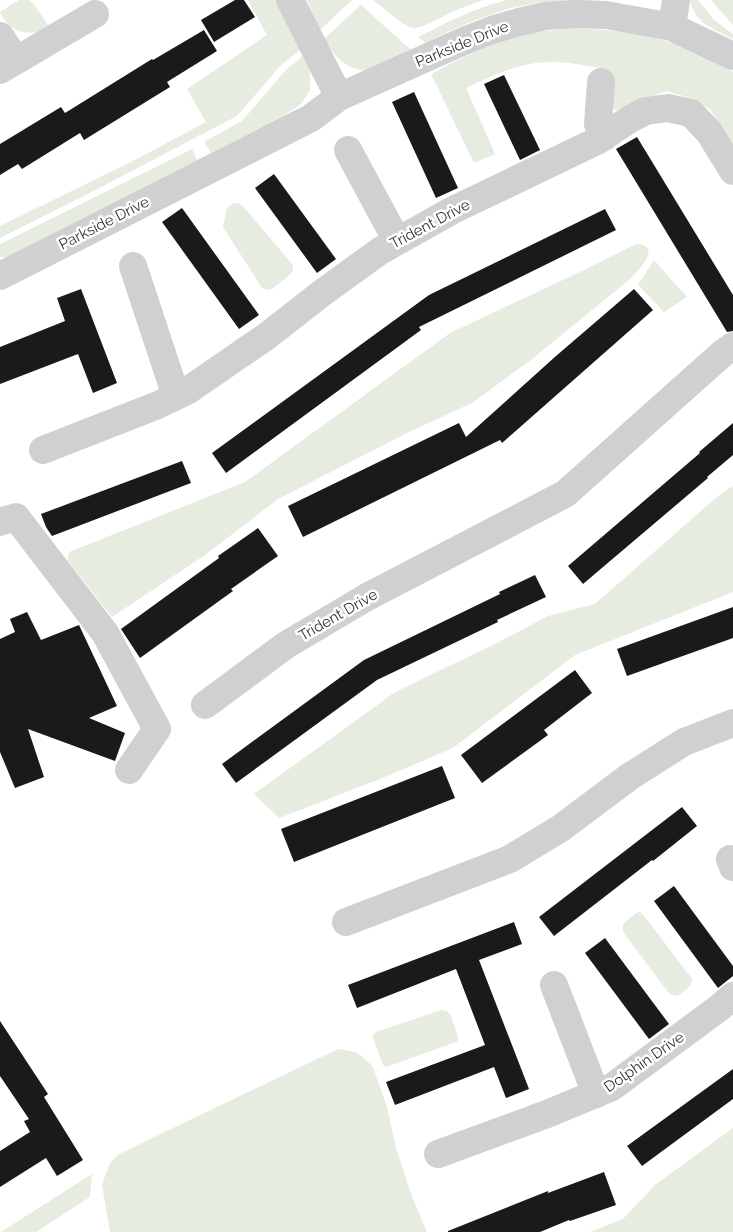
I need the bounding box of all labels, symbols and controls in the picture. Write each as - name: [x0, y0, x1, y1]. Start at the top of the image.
- street label: Parkside Drive: [413, 17, 511, 71]
- street label: Parkside Drive: [56, 192, 152, 253]
- street label: Trident Drive: [387, 195, 473, 253]
- street label: Trident Drive: [295, 585, 381, 645]
- street label: Dolphin Drive: [601, 1028, 688, 1096]

